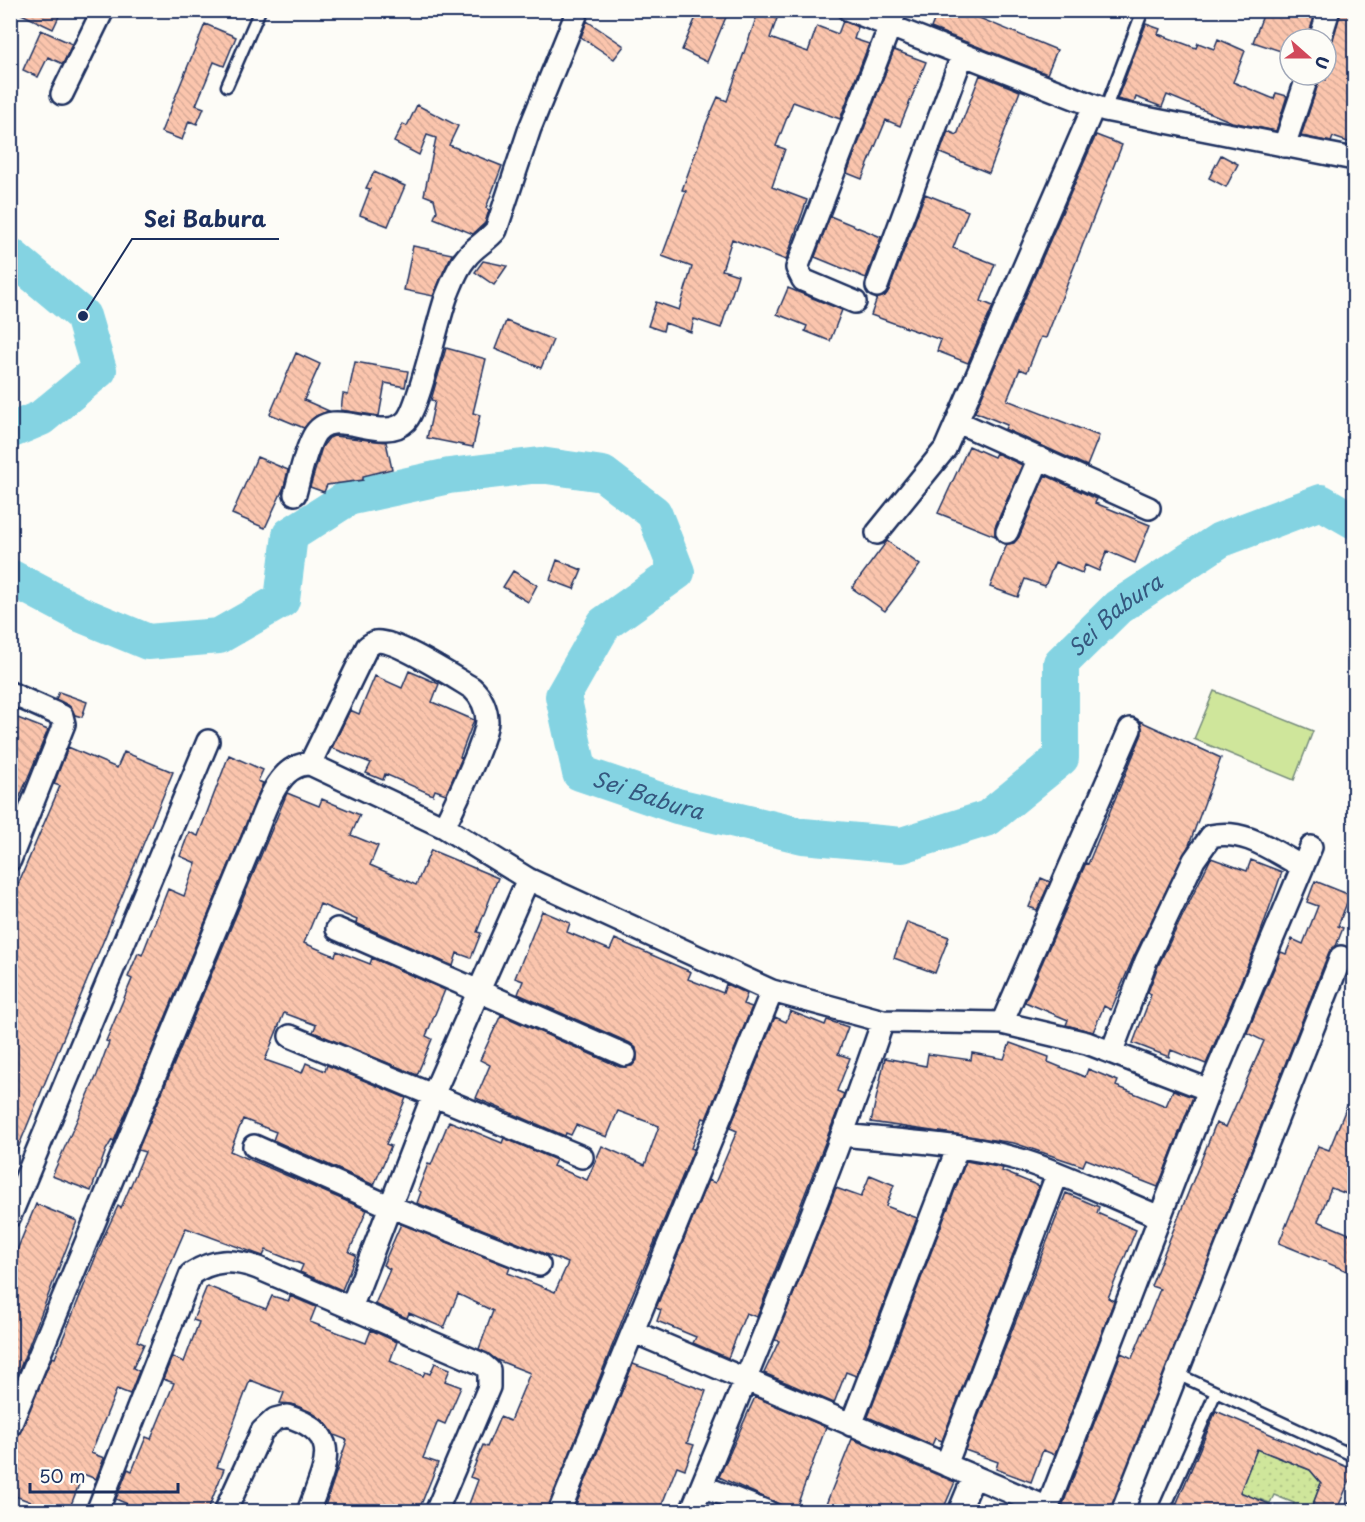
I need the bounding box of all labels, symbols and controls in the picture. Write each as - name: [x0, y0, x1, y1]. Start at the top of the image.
- north arrow: [1278, 27, 1338, 87]
- text: U: [1310, 53, 1336, 73]
- callout: Sei Babura: [132, 199, 279, 239]
- text: Sei Babura: [144, 201, 266, 234]
- water label: Sei Babura: [1059, 564, 1169, 663]
- water label: Sei Babura: [589, 761, 708, 827]
- scale bar: [30, 1456, 178, 1494]
- text: 50 m: [39, 1462, 86, 1489]

